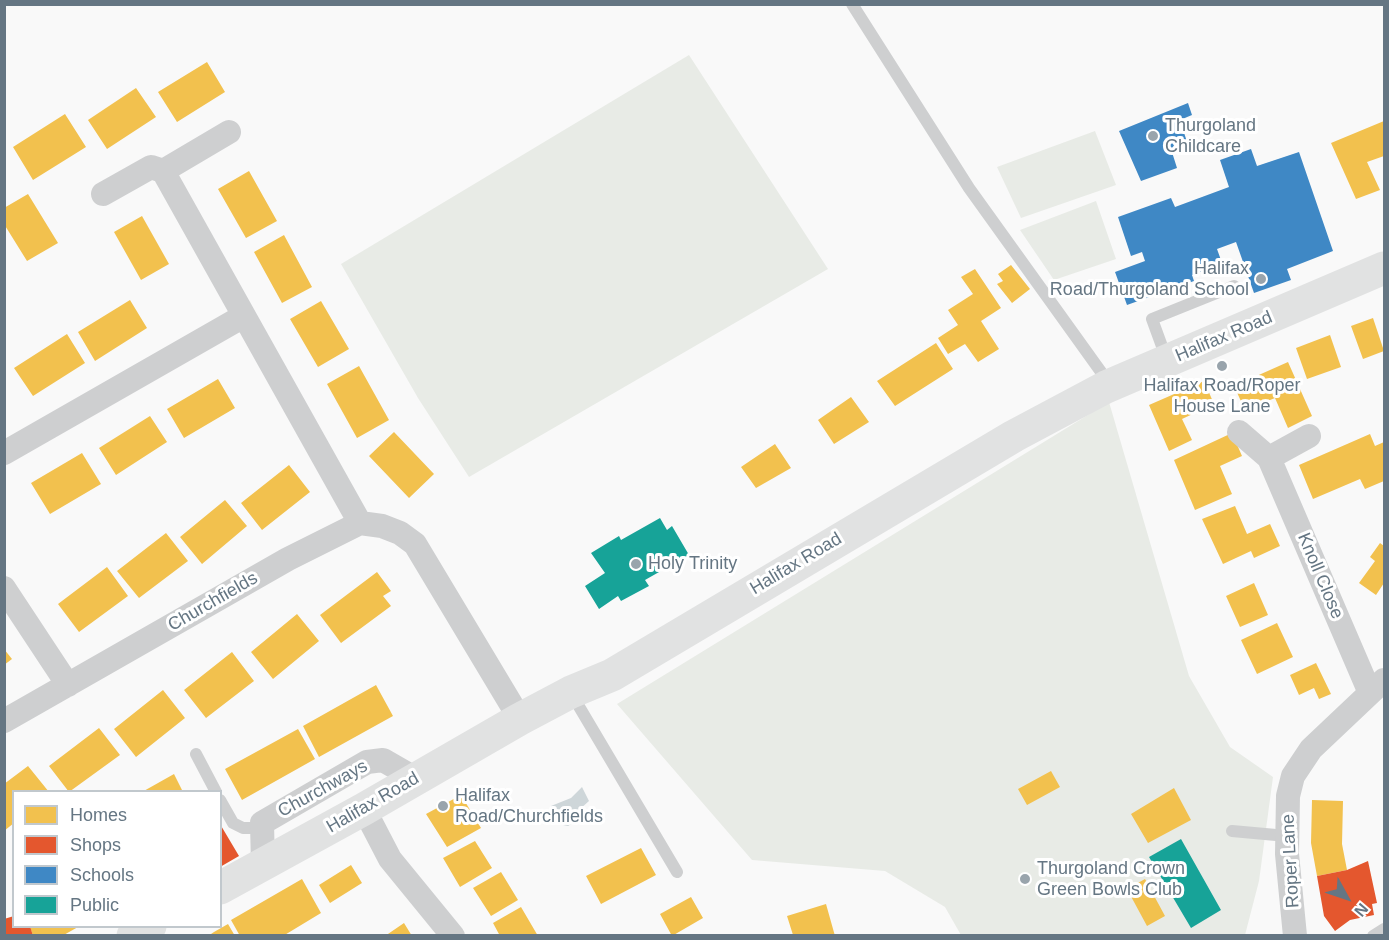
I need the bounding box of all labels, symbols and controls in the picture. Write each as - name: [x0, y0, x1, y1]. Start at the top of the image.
- place label: Thurgoland Childcare: [1165, 115, 1256, 158]
- marker: Thurgoland Childcare: [1146, 129, 1160, 143]
- place label: Halifax Road/Thurgoland School: [1050, 258, 1249, 300]
- marker: Halifax Road/Thurgoland School: [1254, 272, 1268, 286]
- street label: Halifax Road: [1172, 307, 1276, 367]
- marker: Halifax Road/Roper House Lane: [1215, 359, 1229, 373]
- place label: Halifax Road/Roper House Lane: [1143, 375, 1301, 418]
- street label: Halifax Road: [746, 528, 846, 600]
- street label: Knoll Close: [1292, 530, 1348, 622]
- place label: Holy Trinity: [648, 553, 737, 575]
- marker: Holy Trinity: [629, 557, 643, 571]
- street label: Churchfields: [164, 568, 262, 636]
- street label: Churchways: [274, 756, 372, 822]
- street label: Halifax Road: [323, 768, 423, 838]
- place label: Halifax Road/Churchfields: [455, 785, 603, 828]
- legend: [12, 790, 222, 928]
- marker: Halifax Road/Churchfields: [436, 799, 450, 813]
- text: Homes: [70, 805, 127, 825]
- street label: Roper Lane: [1278, 813, 1304, 909]
- text: Shops: [70, 835, 121, 855]
- place label: Thurgoland Crown Green Bowls Club: [1037, 858, 1185, 900]
- text: Schools: [70, 865, 134, 885]
- north arrow: [1317, 868, 1377, 928]
- marker: Thurgoland Crown Green Bowls Club: [1018, 872, 1032, 886]
- text: Public: [70, 895, 119, 915]
- text: N: [1351, 900, 1371, 920]

